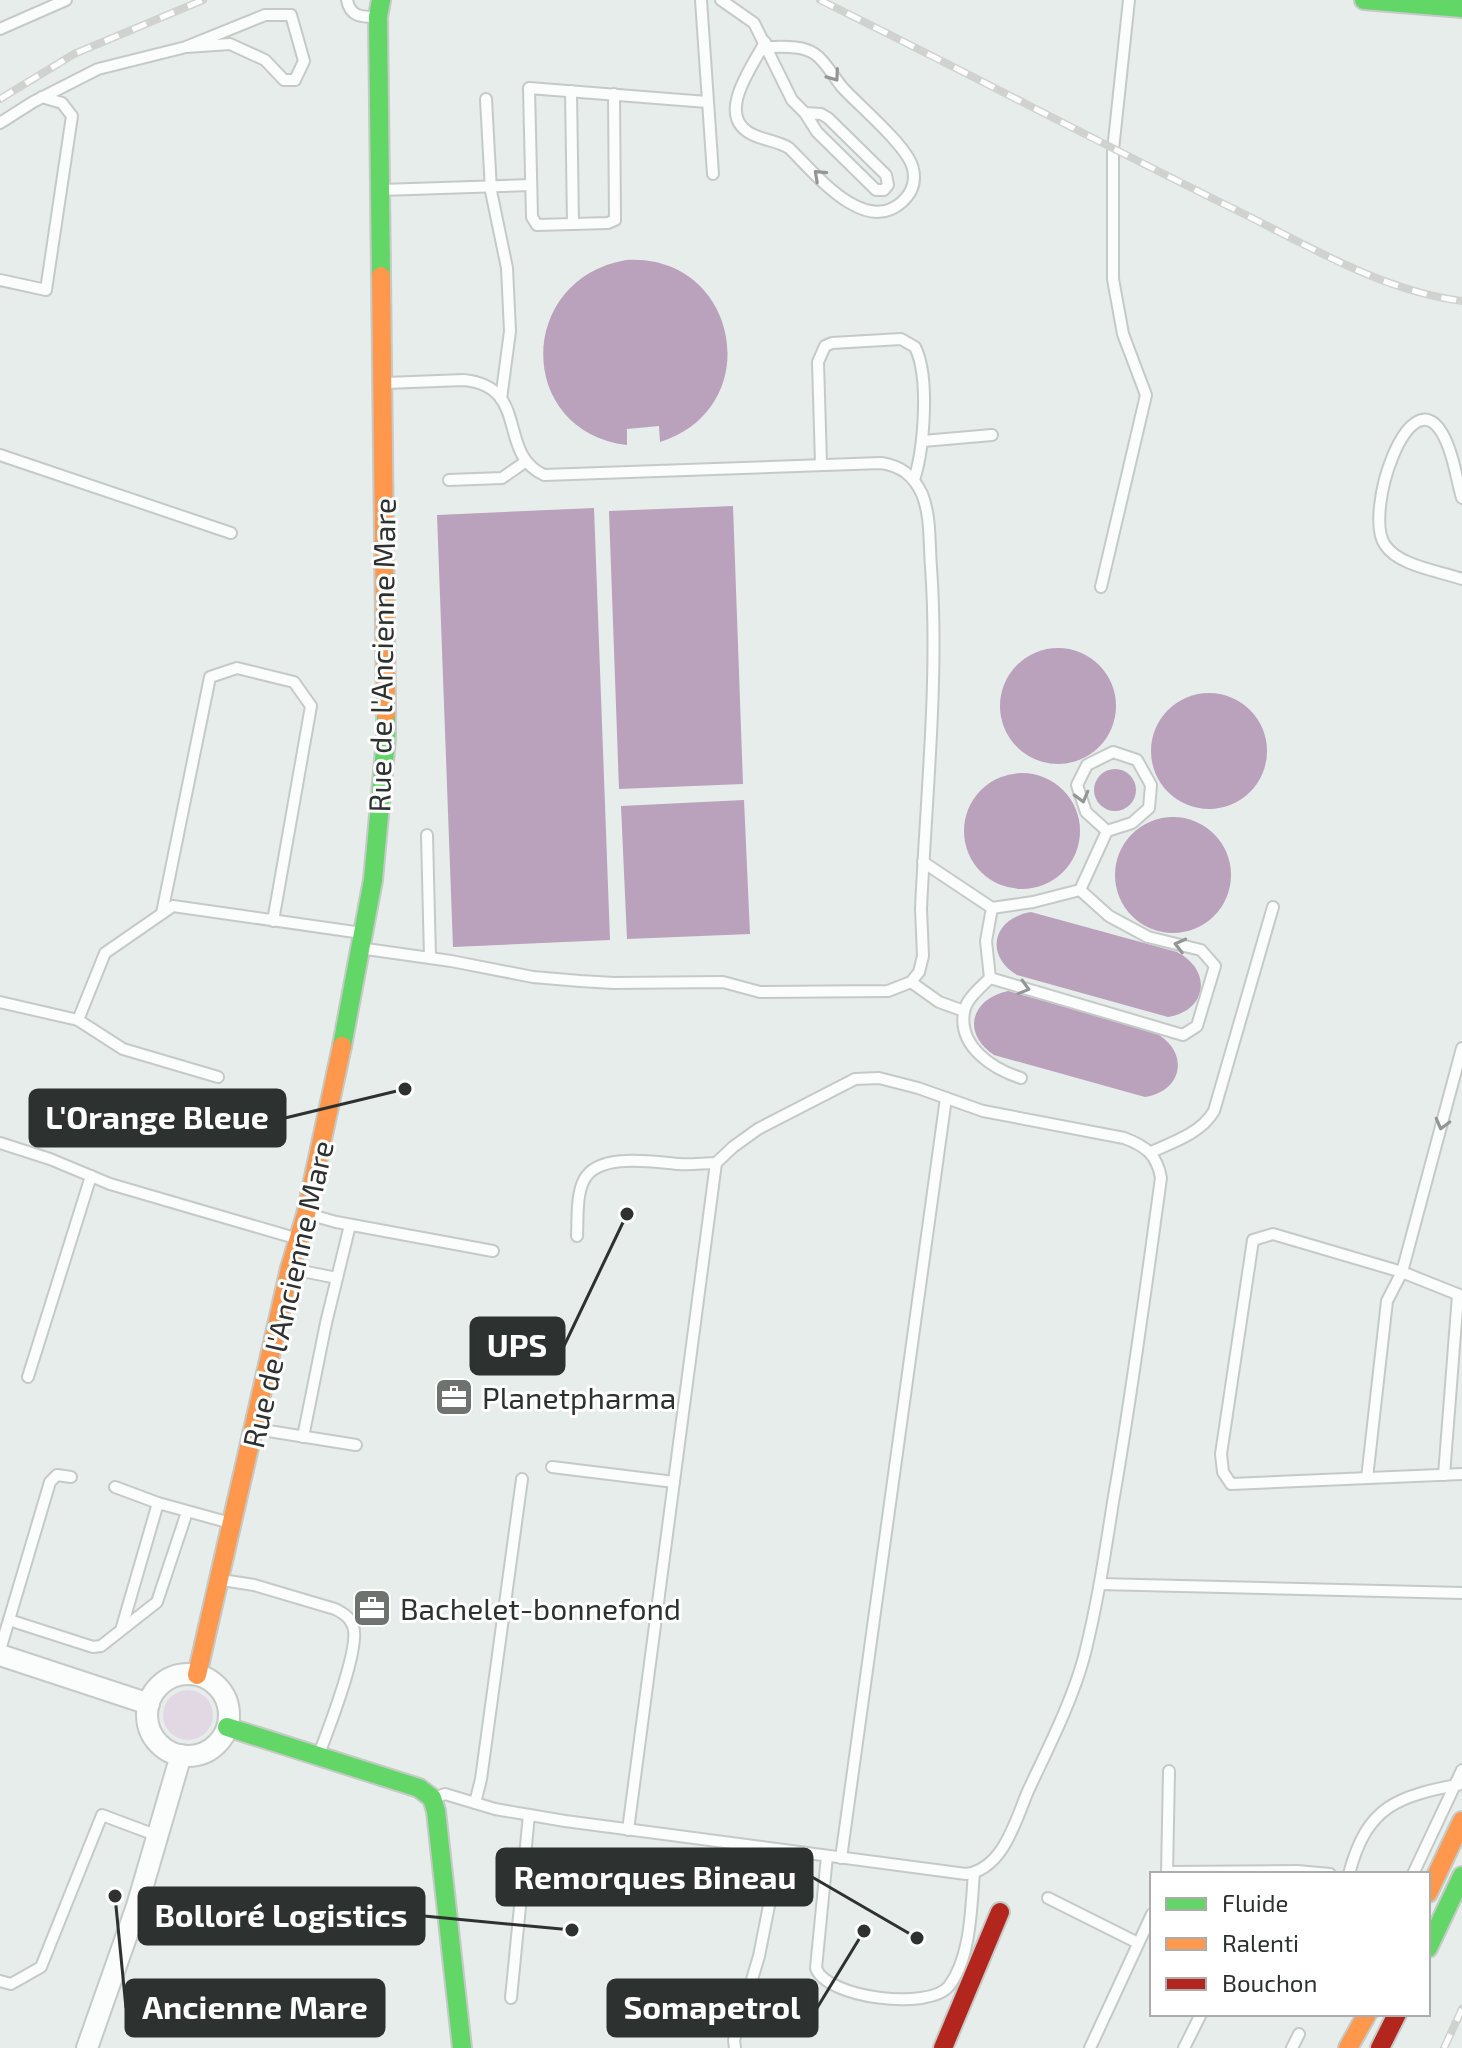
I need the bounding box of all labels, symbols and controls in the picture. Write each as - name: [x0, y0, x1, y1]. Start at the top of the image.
- one-way arrow: [824, 67, 838, 81]
- one-way arrow: [813, 171, 828, 185]
- street label: Rue de l'Ancienne Mare: [360, 498, 402, 812]
- one-way arrow: [1072, 790, 1089, 804]
- one-way arrow: [1174, 937, 1187, 954]
- one-way arrow: [1016, 979, 1030, 995]
- callout: L'Orange Bleue: [30, 1090, 285, 1146]
- text: L'Orange Bleue: [45, 1097, 269, 1135]
- one-way arrow: [1435, 1116, 1451, 1130]
- street label: Rue de l'Ancienne Mare: [234, 1137, 340, 1451]
- callout: UPS: [471, 1318, 564, 1374]
- text: UPS: [487, 1325, 547, 1363]
- office icon: Planetpharma: [433, 1376, 475, 1418]
- place label: Planetpharma: [482, 1379, 676, 1415]
- office icon: Bachelet-bonnefond: [351, 1587, 393, 1629]
- place label: Bachelet-bonnefond: [400, 1590, 681, 1626]
- callout: Remorques Bineau: [497, 1849, 812, 1905]
- text: Remorques Bineau: [514, 1857, 796, 1895]
- legend: [1150, 1872, 1430, 2016]
- callout: Bolloré Logistics: [139, 1888, 424, 1944]
- text: Fluide: [1222, 1888, 1288, 1917]
- text: Bolloré Logistics: [154, 1895, 408, 1933]
- text: Ralenti: [1222, 1928, 1299, 1957]
- text: Bouchon: [1222, 1968, 1317, 1997]
- callout: Ancienne Mare: [126, 1980, 384, 2036]
- callout: Somapetrol: [608, 1980, 817, 2036]
- text: Ancienne Mare: [142, 1987, 368, 2025]
- text: Somapetrol: [623, 1987, 801, 2025]

